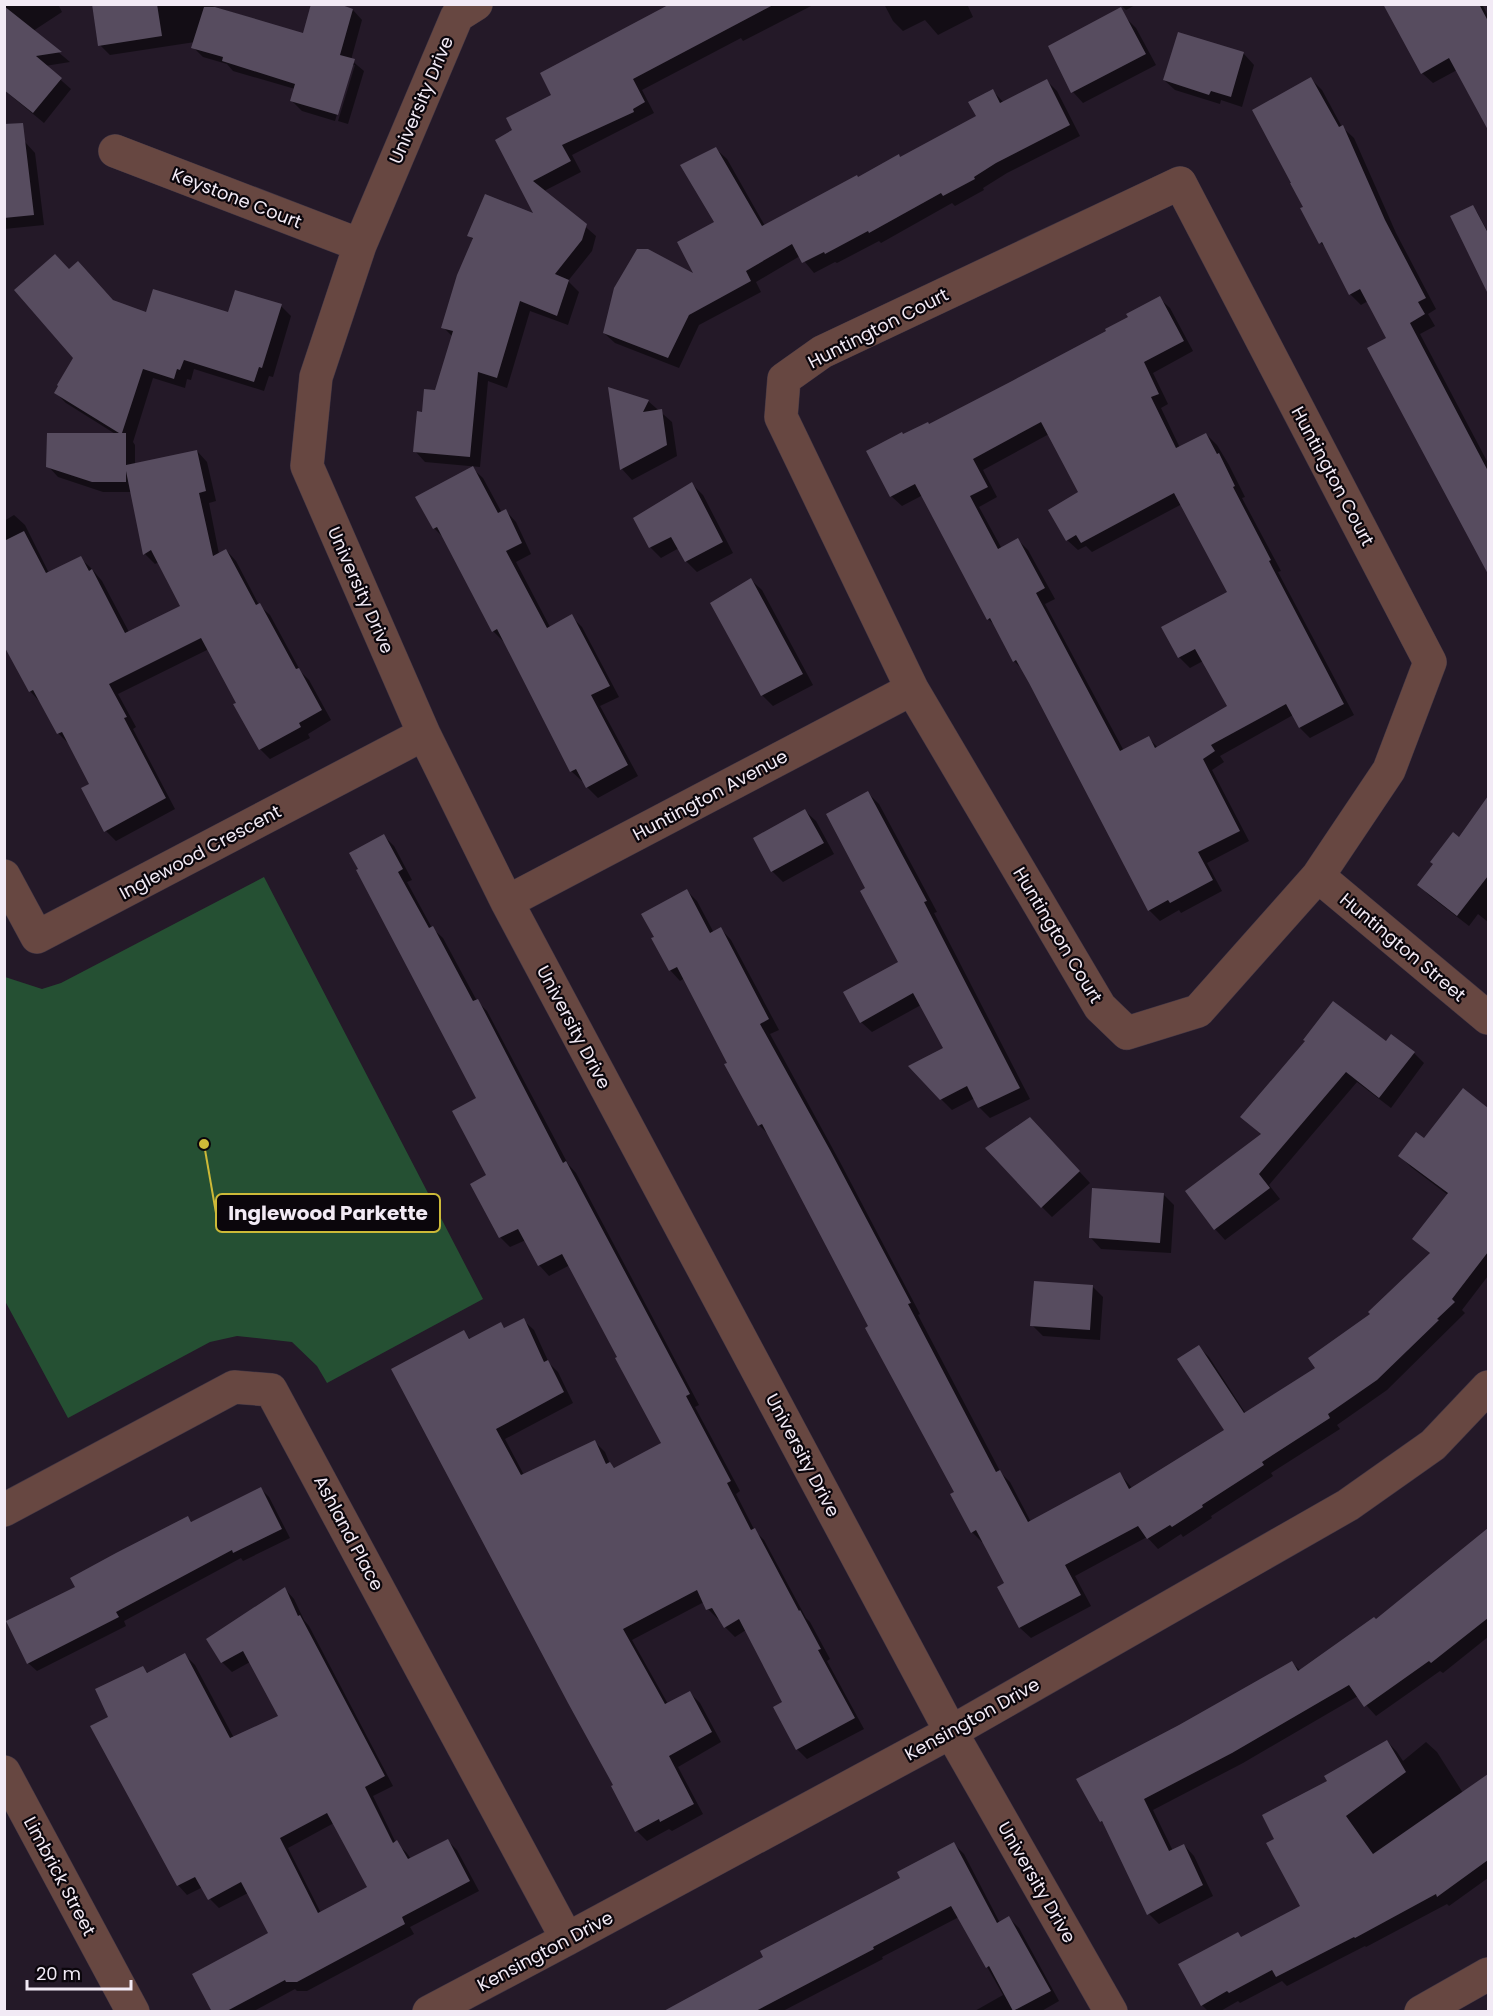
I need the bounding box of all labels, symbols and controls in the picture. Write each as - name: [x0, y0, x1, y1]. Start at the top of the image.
- street label: University Drive: [383, 32, 459, 168]
- street label: Keystone Court: [168, 162, 306, 234]
- street label: Huntington Court: [803, 282, 953, 374]
- street label: Huntington Court: [1286, 402, 1380, 550]
- street label: University Drive: [322, 523, 400, 657]
- street label: Huntington Avenue: [628, 744, 792, 846]
- street label: Inglewood Crescent: [115, 799, 285, 905]
- street label: Huntington Court: [1007, 862, 1109, 1008]
- street label: Huntington Street: [1335, 887, 1471, 1007]
- street label: University Drive: [531, 961, 617, 1093]
- callout: Inglewood Parkette: [216, 1194, 440, 1232]
- text: Inglewood Parkette: [228, 1199, 428, 1227]
- street label: University Drive: [760, 1389, 846, 1521]
- street label: Ashland Place: [308, 1471, 390, 1595]
- street label: Kensington Drive: [900, 1672, 1044, 1766]
- street label: Limbrick Street: [18, 1812, 102, 1940]
- street label: University Drive: [992, 1817, 1082, 1947]
- street label: Kensington Drive: [473, 1905, 617, 1997]
- scale bar: [27, 1953, 130, 1991]
- text: 20 m: [36, 1961, 81, 1986]

